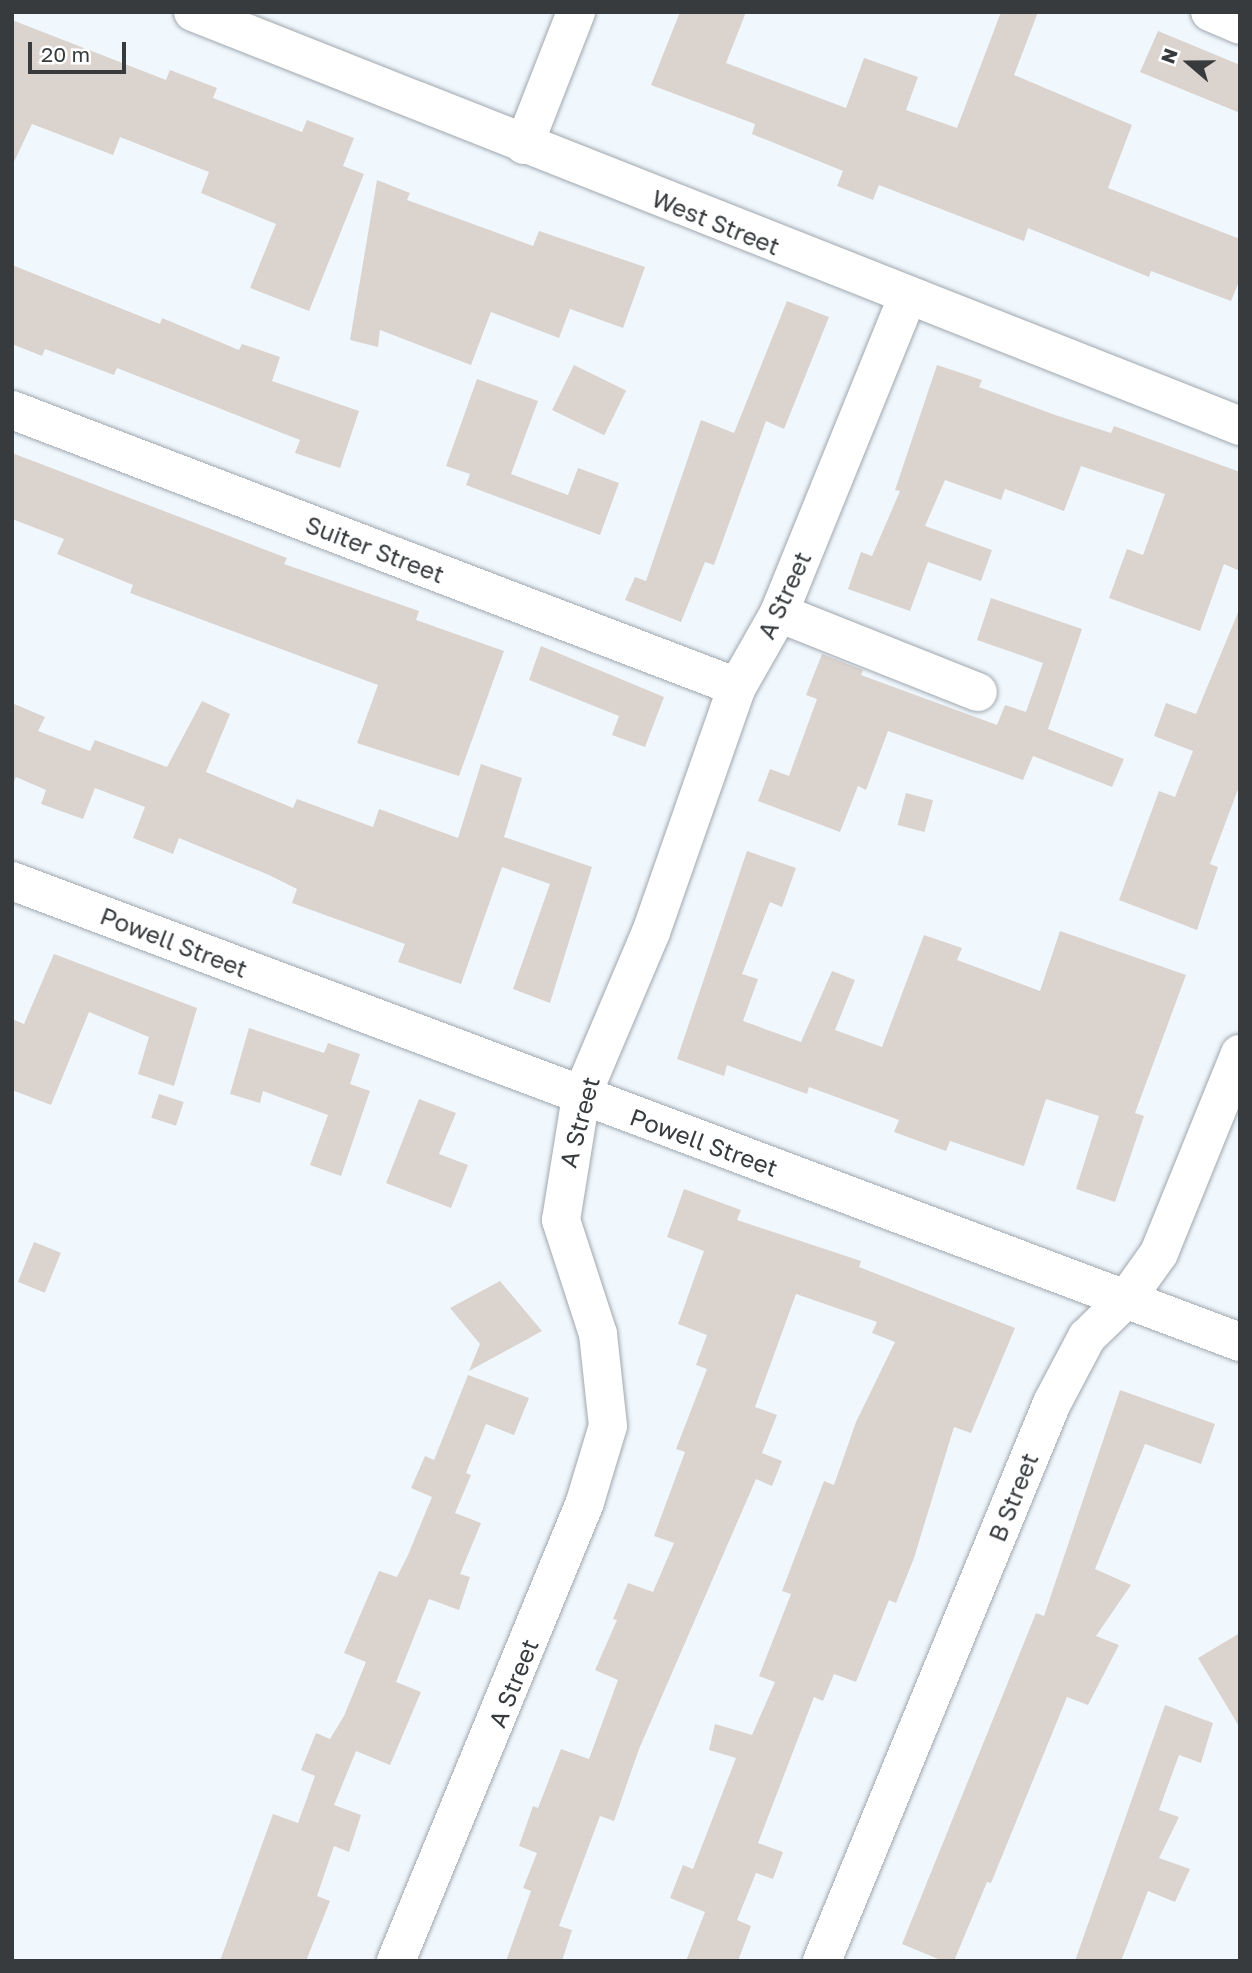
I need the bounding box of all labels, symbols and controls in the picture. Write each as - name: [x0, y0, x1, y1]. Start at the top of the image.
- scale bar: [32, 28, 130, 72]
- north arrow: [1154, 28, 1224, 98]
- text: 20 m: [41, 41, 90, 67]
- text: N: [1156, 45, 1182, 66]
- street label: West Street: [648, 183, 784, 261]
- street label: Suiter Street: [302, 509, 448, 589]
- street label: A Street: [751, 547, 817, 643]
- street label: Powell Street: [96, 901, 252, 983]
- street label: A Street: [553, 1073, 605, 1171]
- street label: Powell Street: [626, 1102, 782, 1182]
- street label: B Street: [982, 1448, 1044, 1546]
- street label: A Street: [482, 1634, 544, 1732]

